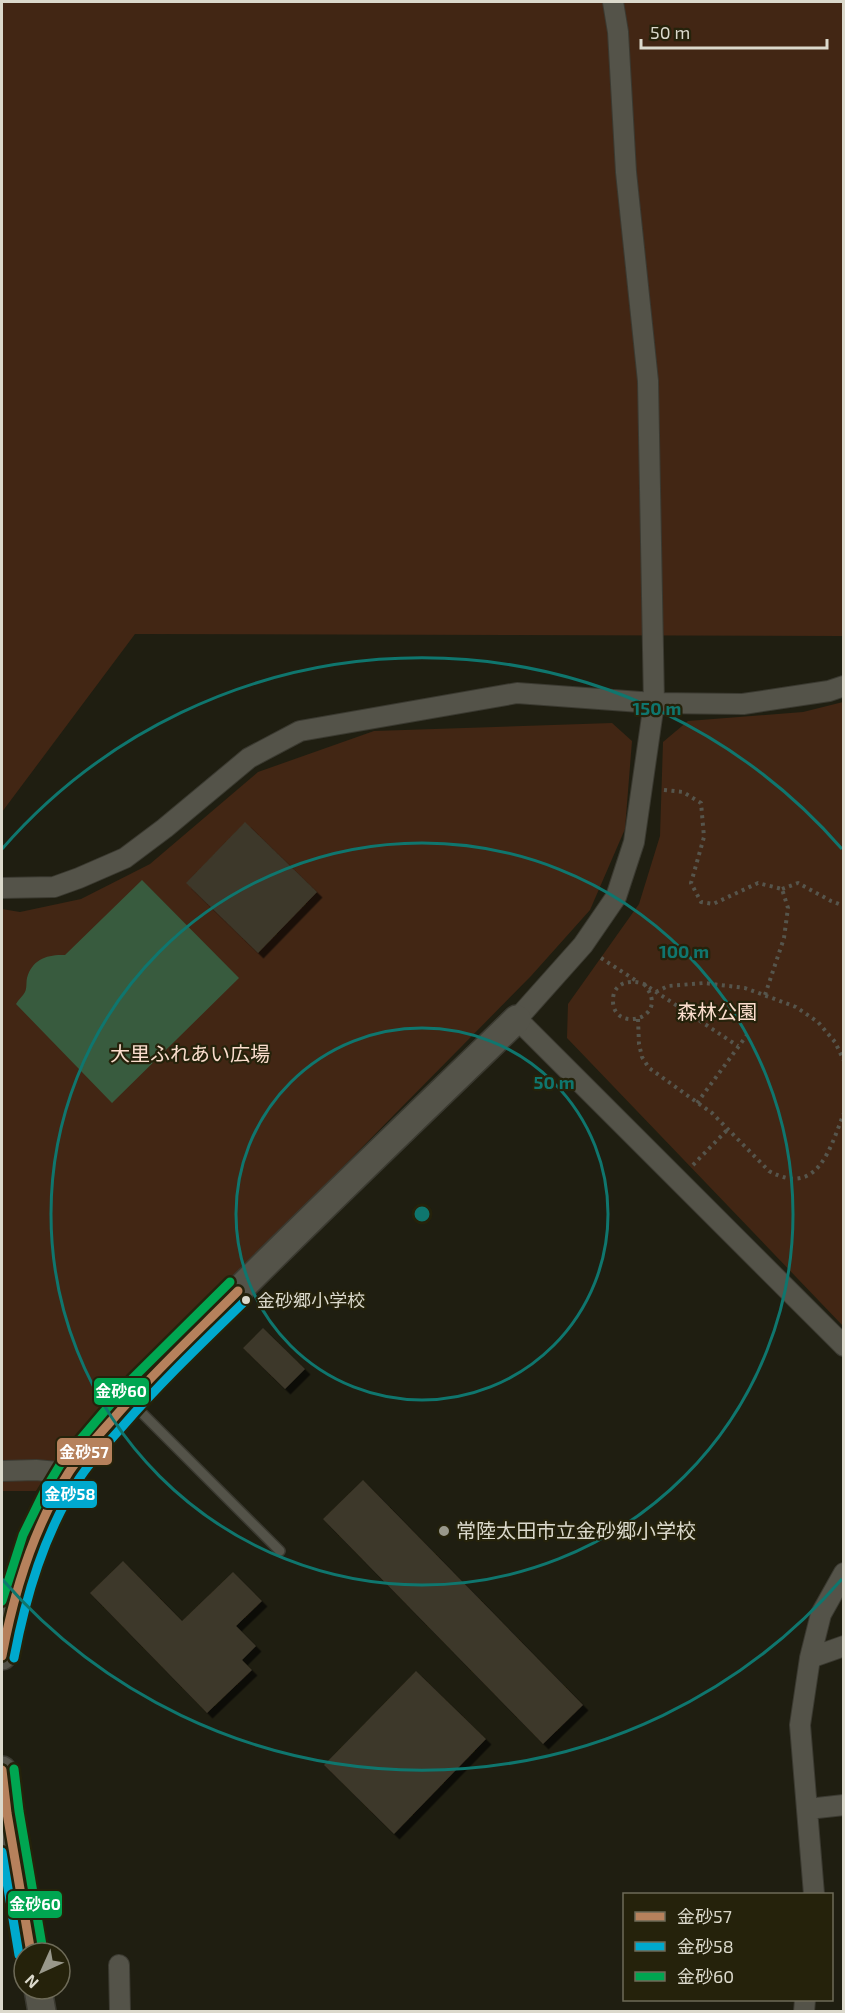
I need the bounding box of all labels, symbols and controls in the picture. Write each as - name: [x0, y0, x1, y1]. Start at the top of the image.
- scale bar: [641, 12, 827, 50]
- text: 50 m: [650, 21, 690, 43]
- text: 150 m: [633, 697, 681, 719]
- text: 100 m: [659, 940, 709, 962]
- park label: 森林公園: [677, 999, 757, 1023]
- park label: 大里ふれあい広場: [110, 1041, 270, 1065]
- text: 50 m: [533, 1071, 575, 1093]
- centre of rings: [412, 1204, 432, 1224]
- place label: 金砂郷小学校: [257, 1289, 365, 1311]
- marker: 金砂郷小学校: [240, 1294, 252, 1306]
- line badge: 金砂60: [93, 1377, 150, 1406]
- text: 金砂60: [95, 1381, 147, 1400]
- line badge: 金砂57: [56, 1437, 113, 1466]
- text: 金砂57: [59, 1442, 109, 1461]
- line badge: 金砂58: [41, 1480, 98, 1509]
- text: 金砂58: [45, 1484, 95, 1503]
- place label: 常陸太田市立金砂郷小学校: [456, 1518, 696, 1542]
- marker: 常陸太田市立金砂郷小学校: [437, 1524, 451, 1538]
- line badge: 金砂60: [7, 1890, 63, 1919]
- legend: [623, 1893, 833, 2001]
- text: 金砂60: [9, 1894, 61, 1913]
- text: 金砂57: [677, 1905, 732, 1927]
- text: 金砂58: [677, 1935, 734, 1957]
- north arrow: [12, 1941, 72, 2001]
- text: 金砂60: [677, 1965, 734, 1987]
- text: N: [20, 1971, 42, 1993]

